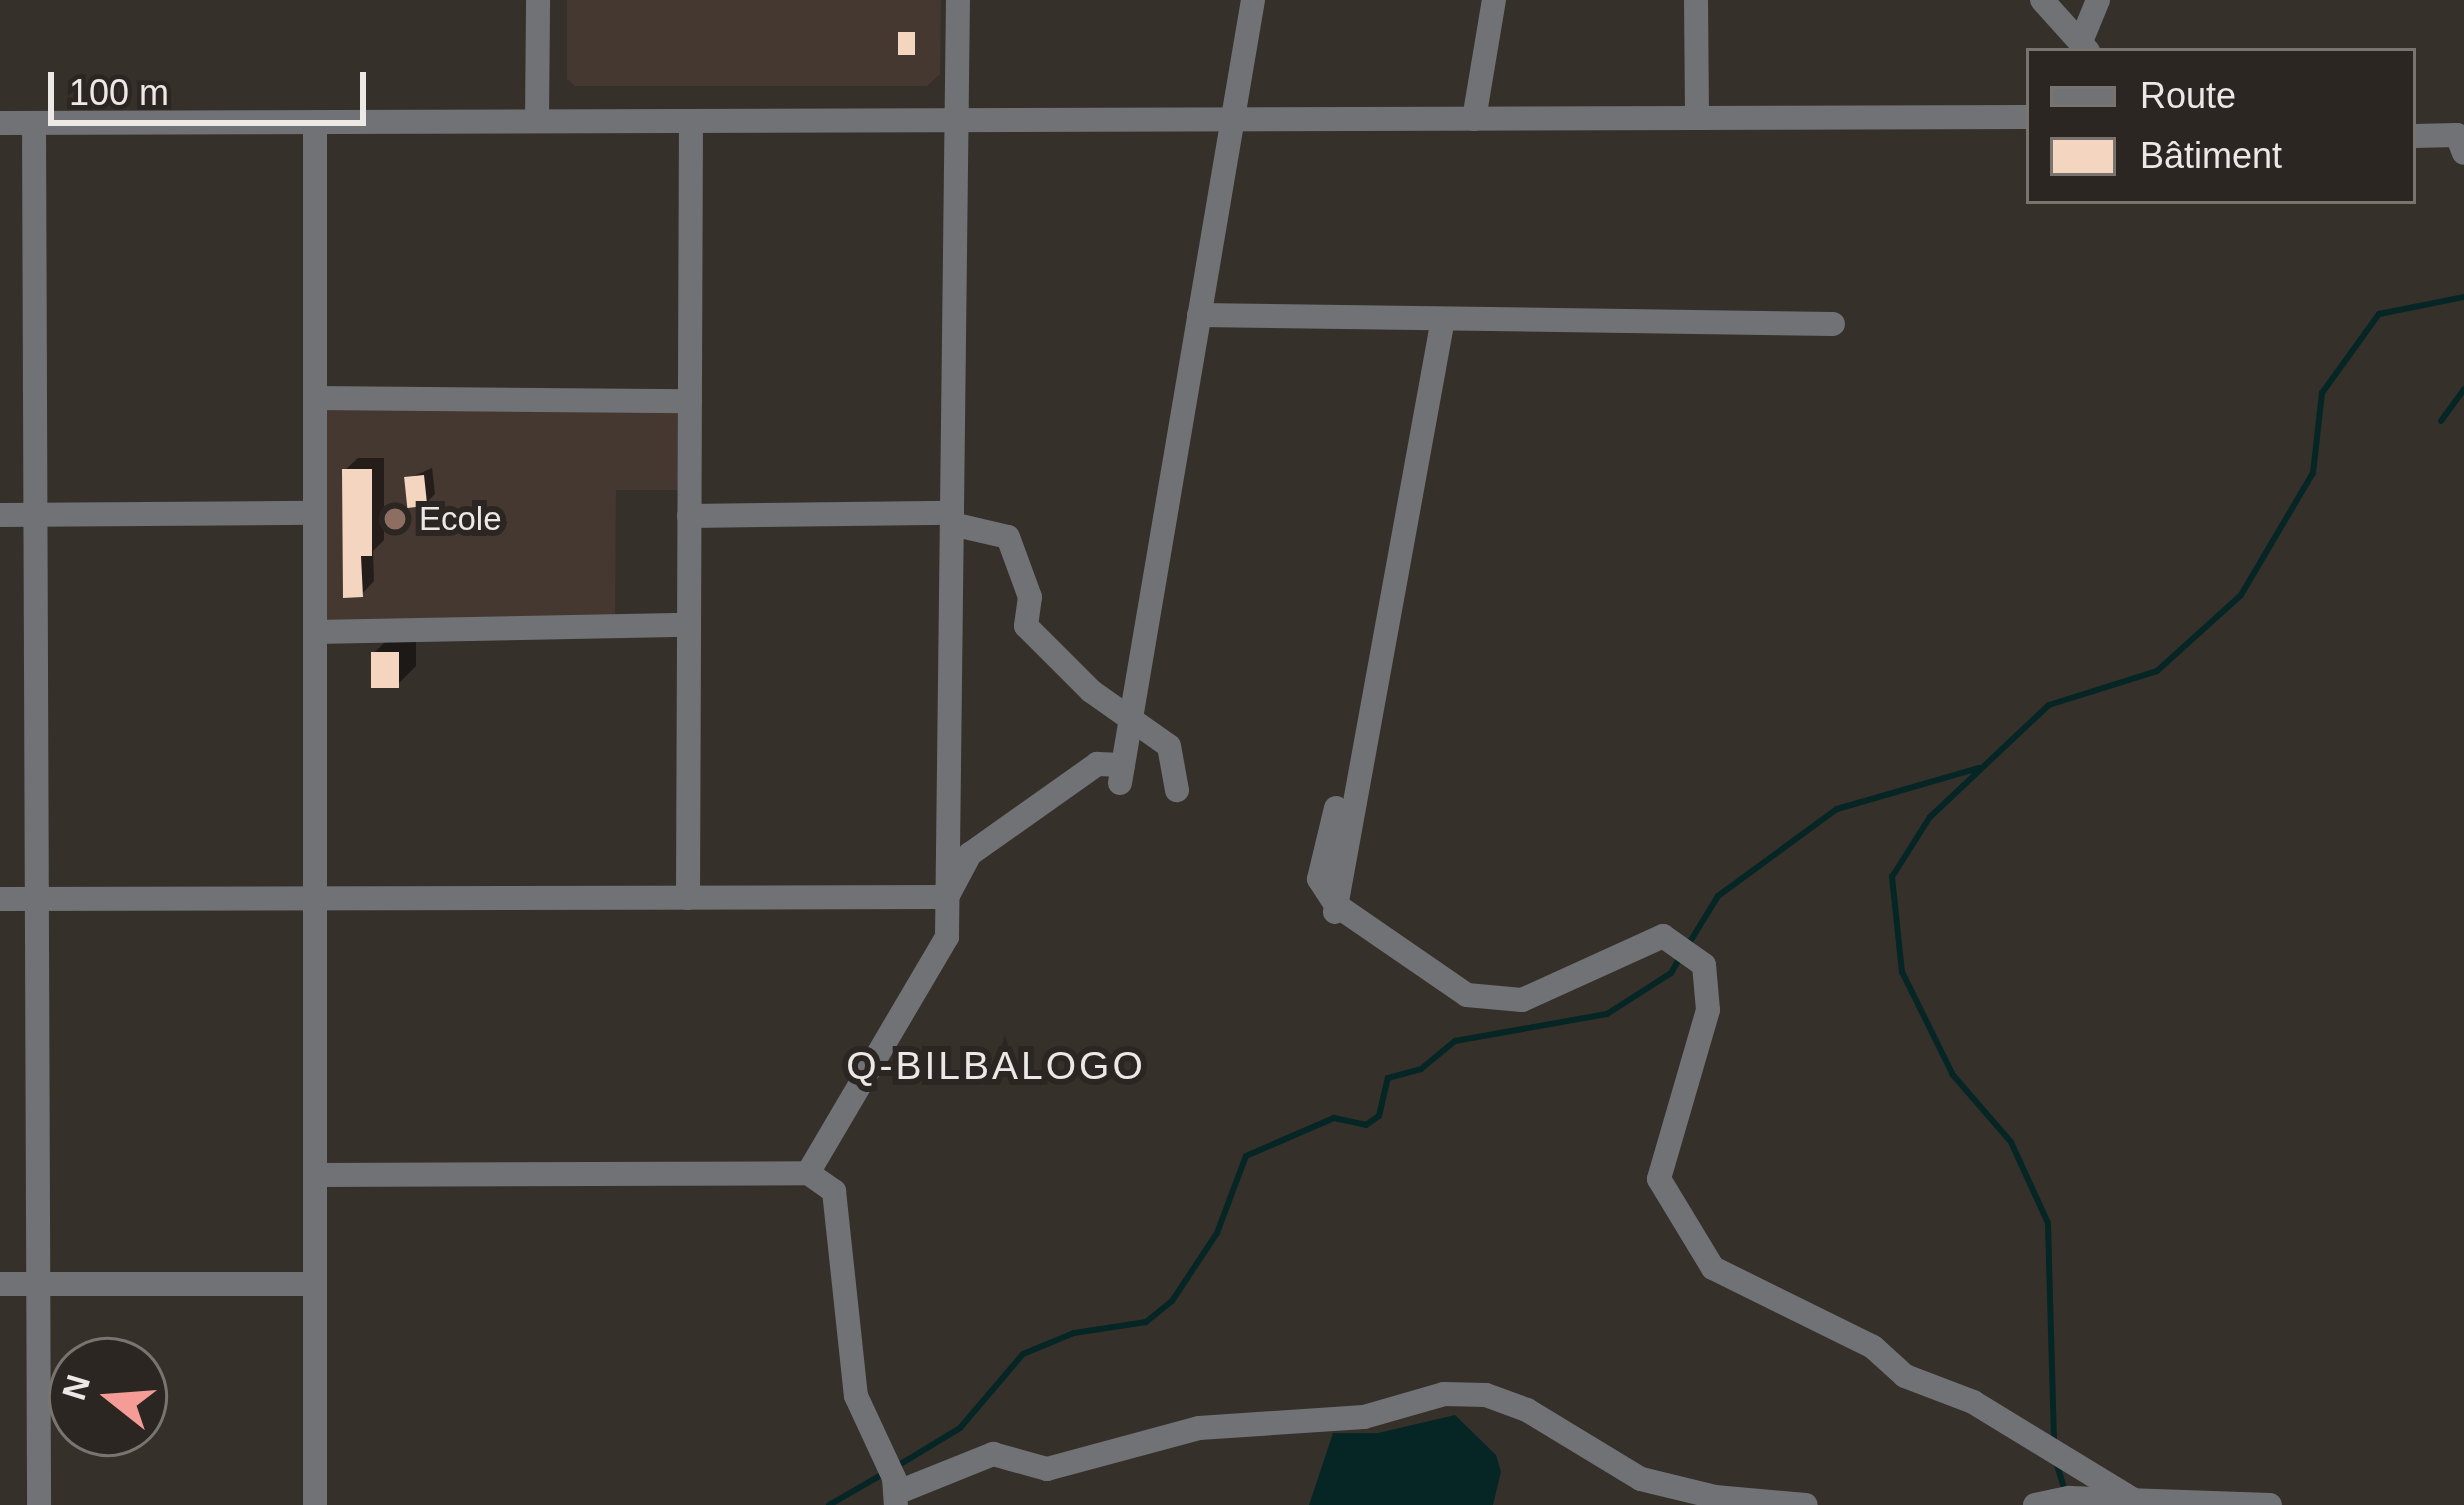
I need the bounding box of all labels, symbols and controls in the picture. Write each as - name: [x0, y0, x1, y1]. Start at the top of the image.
- scale bar: [54, 48, 372, 122]
- legend: [2026, 48, 2416, 204]
- text: 100 m: [69, 72, 169, 113]
- text: Route: [2140, 75, 2236, 116]
- text: Bâtiment: [2140, 135, 2282, 176]
- place label: Ecole: [419, 499, 502, 539]
- marker: Ecole: [382, 506, 408, 532]
- district label: Q-BILBALOGO: [846, 1043, 1146, 1089]
- north arrow: [48, 1337, 168, 1457]
- text: N: [55, 1370, 97, 1404]

